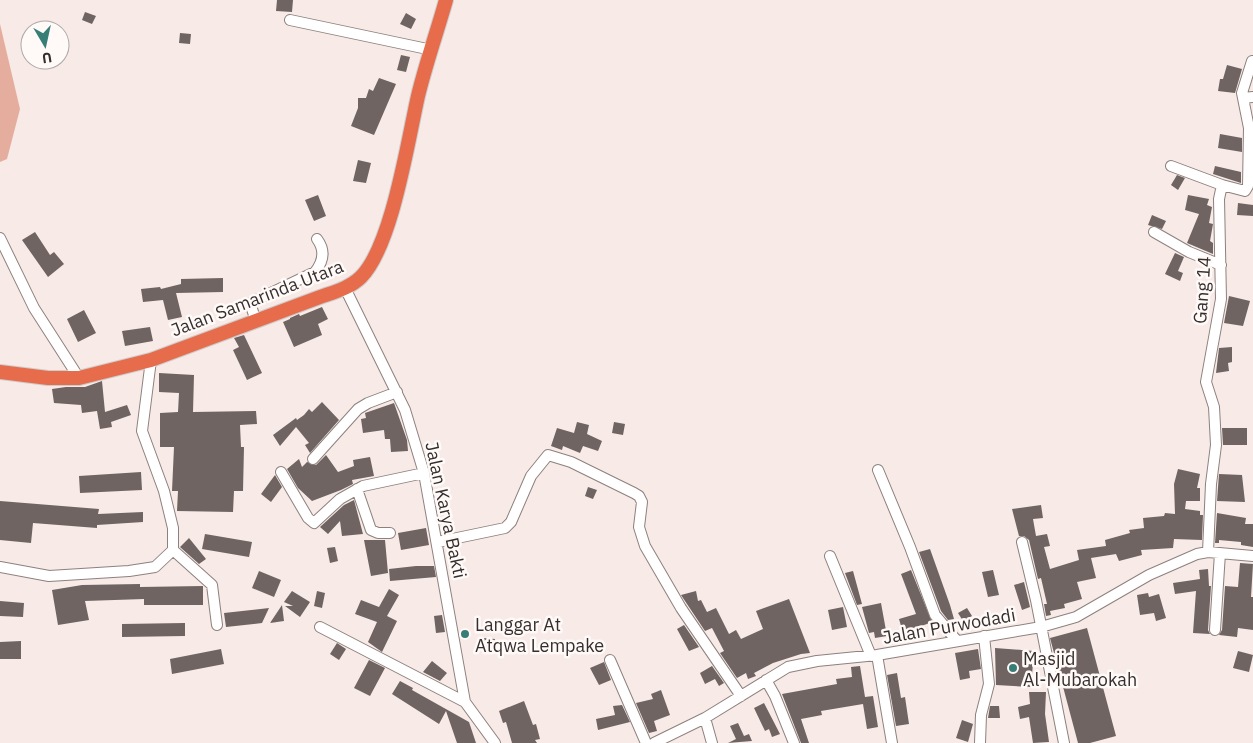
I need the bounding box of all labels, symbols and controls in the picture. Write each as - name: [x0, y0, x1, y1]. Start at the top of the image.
- north arrow: [20, 20, 70, 70]
- text: U: [41, 48, 53, 67]
- street label: Jalan Samarinda Utara: [167, 254, 347, 342]
- street label: Gang 14: [1188, 255, 1216, 325]
- street label: Jalan Karya Bakti: [420, 439, 472, 581]
- street label: Jalan Purwodadi: [881, 603, 1017, 649]
- place label: Langgar At Atqwa Lempake: [475, 613, 604, 657]
- marker: Langgar At Atqwa Lempake: [459, 628, 471, 640]
- place label: Masjid Al-Mubarokah: [1023, 647, 1137, 691]
- marker: Masjid Al-Mubarokah: [1007, 662, 1019, 674]

